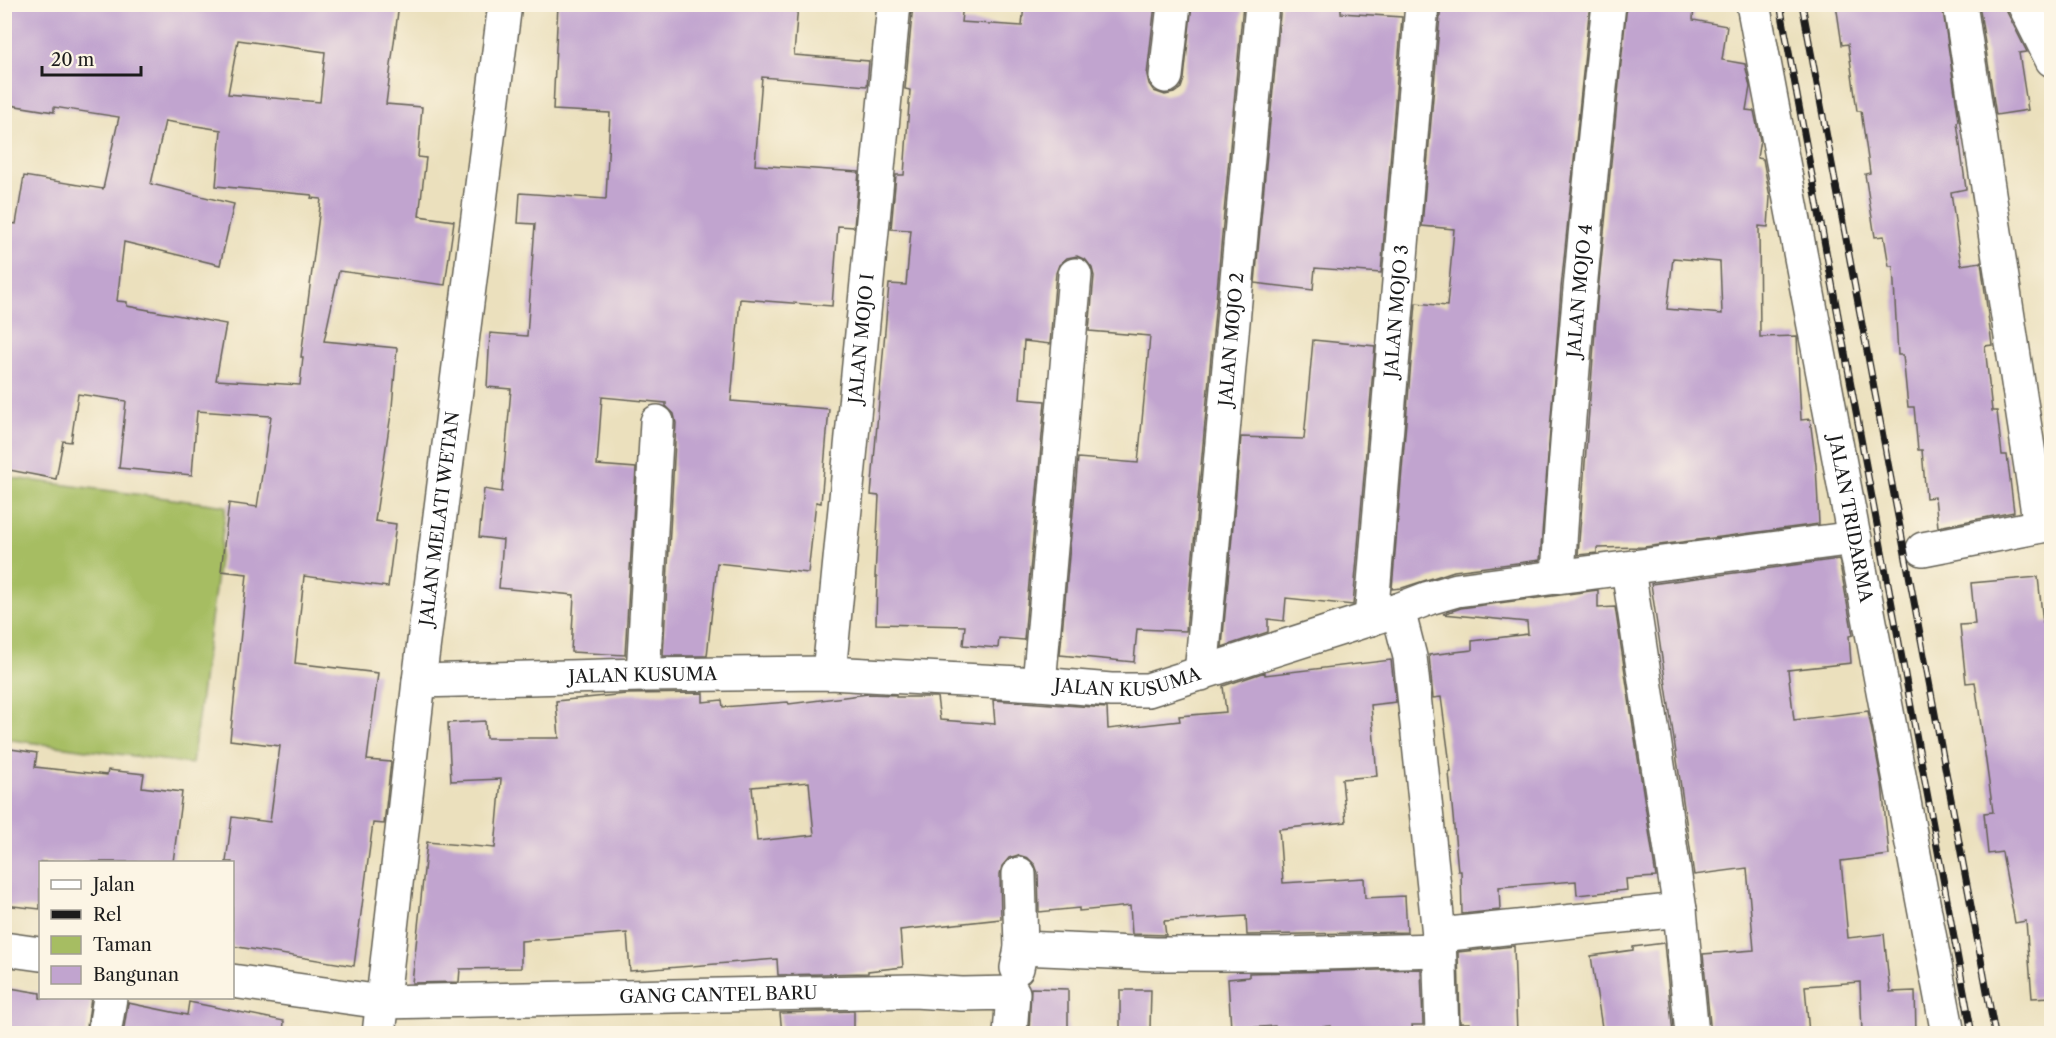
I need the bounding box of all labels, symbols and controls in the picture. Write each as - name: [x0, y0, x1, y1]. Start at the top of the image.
- scale bar: [42, 39, 141, 77]
- text: 20 m: [51, 49, 95, 71]
- street label: JALAN MOJO 4: [1563, 223, 1597, 362]
- street label: JALAN MOJO 3: [1380, 244, 1413, 382]
- street label: JALAN MOJO 2: [1214, 272, 1248, 410]
- street label: JALAN MOJO I: [844, 273, 879, 408]
- street label: JALAN MELATI WETAN: [415, 410, 464, 630]
- street label: JALAN TRIDARMA: [1823, 431, 1877, 605]
- street label: JALAN KUSUMA: [565, 663, 718, 688]
- street label: JALAN KUSUMA: [1050, 663, 1204, 701]
- legend: [39, 861, 234, 999]
- text: Jalan: [90, 874, 135, 896]
- text: Rel: [93, 904, 122, 926]
- text: Taman: [93, 934, 152, 956]
- text: Bangunan: [93, 964, 179, 986]
- street label: GANG CANTEL BARU: [619, 982, 818, 1008]

